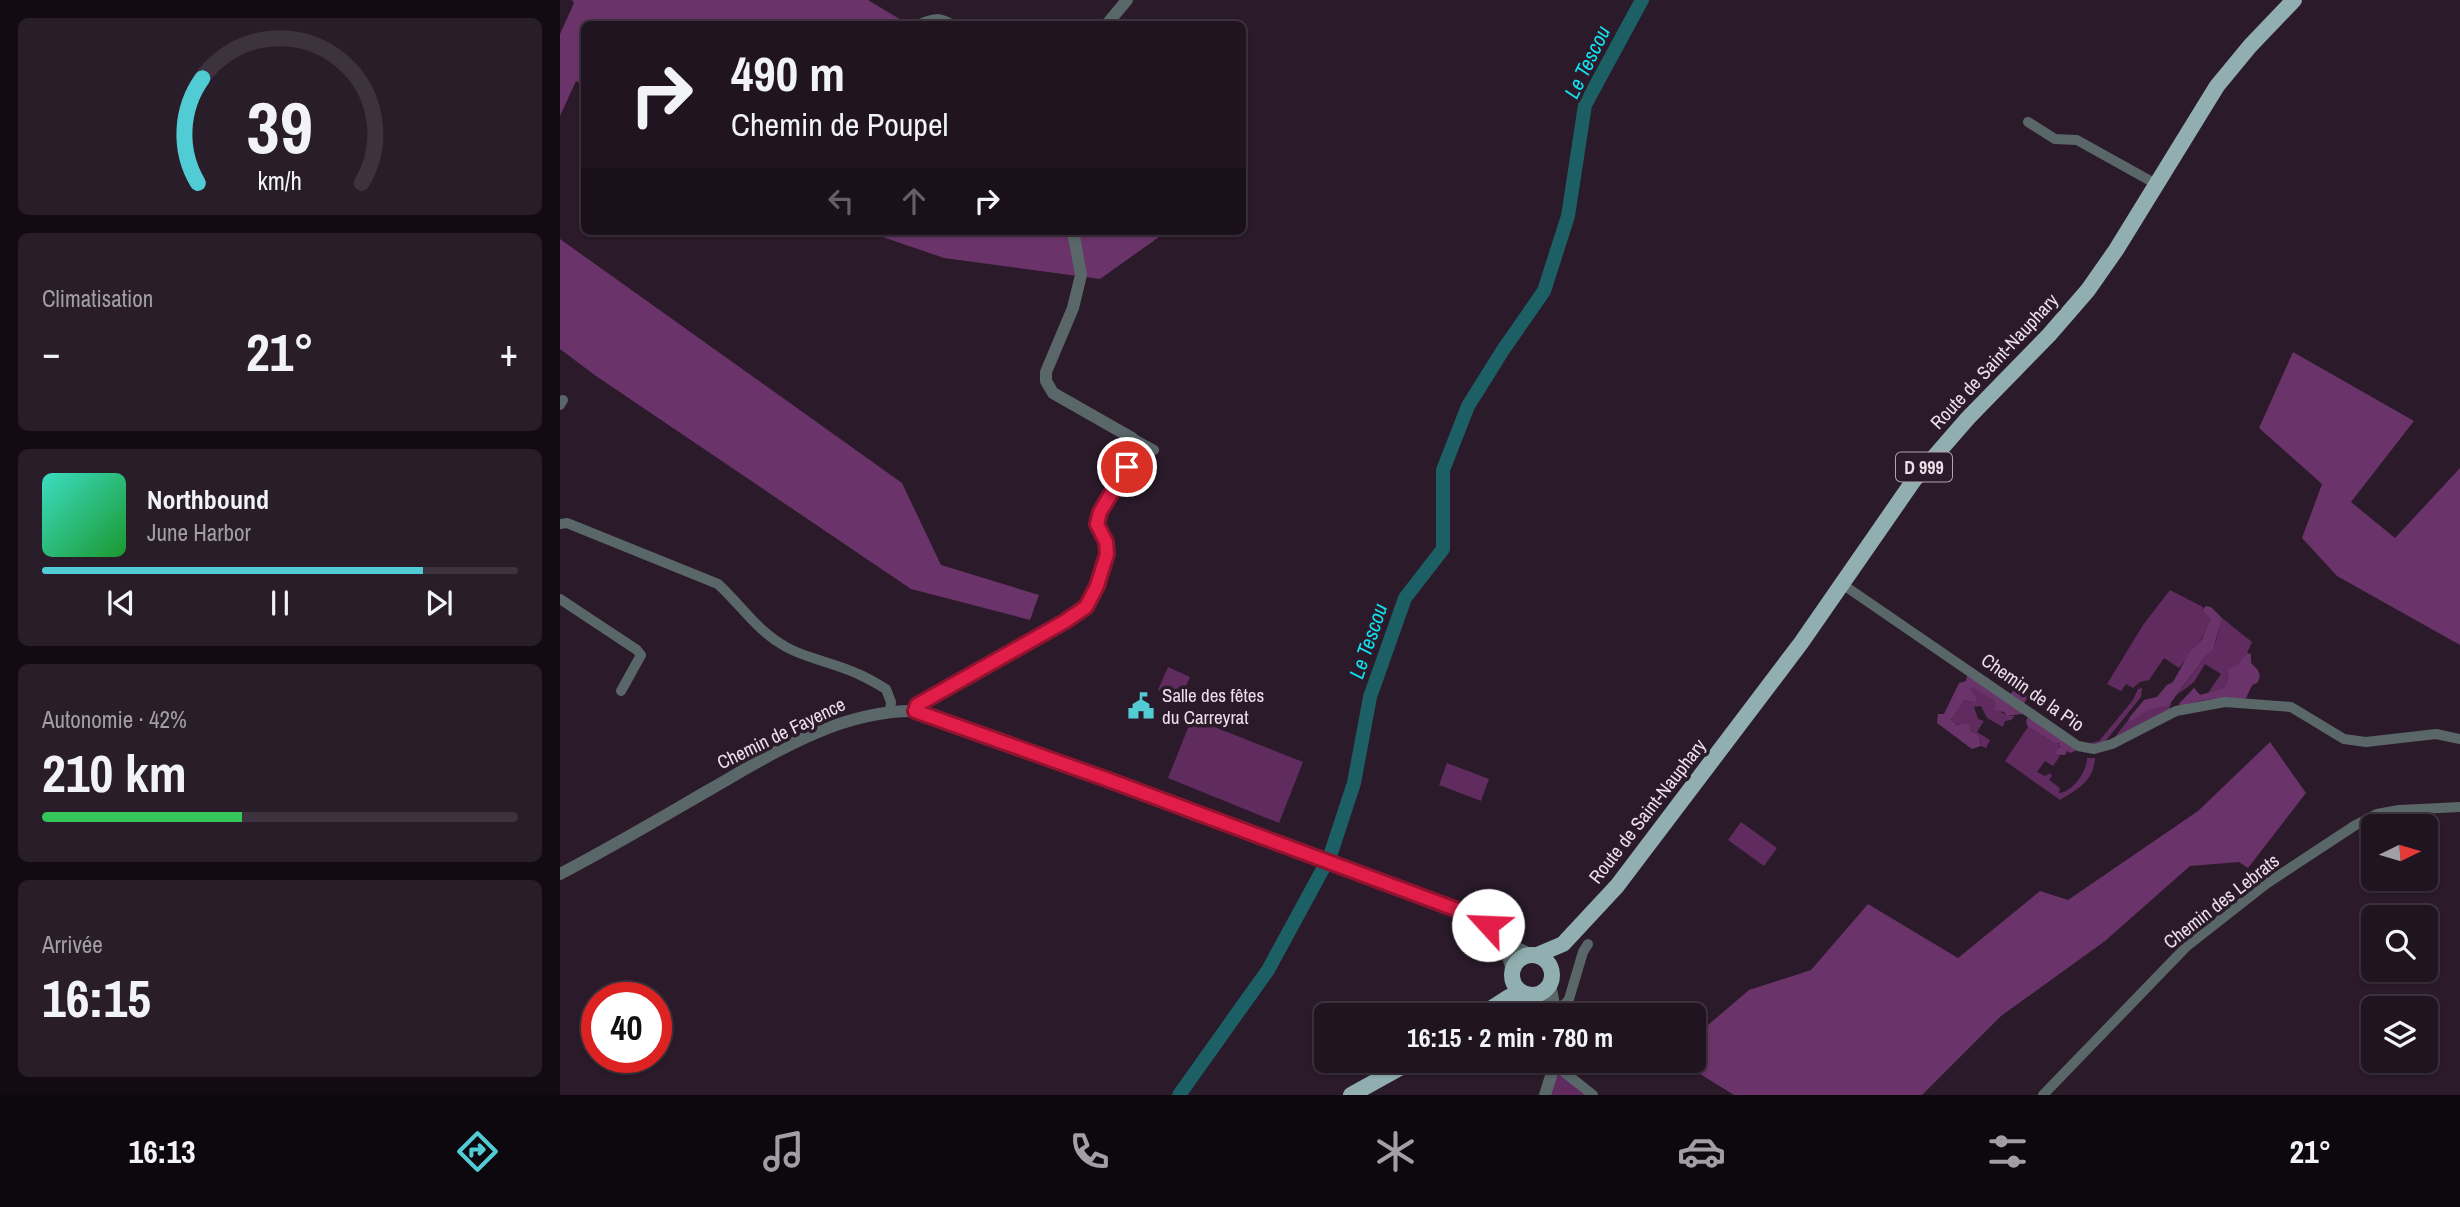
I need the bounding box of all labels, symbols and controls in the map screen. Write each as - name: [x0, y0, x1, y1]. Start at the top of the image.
- water label: Le Tescou: [1557, 20, 1617, 103]
- text: 490 m: [731, 40, 845, 106]
- icon: right: [616, 49, 707, 140]
- text: 39: [247, 78, 313, 176]
- text: Chemin de Poupel: [731, 103, 948, 146]
- text: km/h: [258, 164, 302, 198]
- icon: left: [822, 182, 860, 220]
- icon: ahead: [895, 182, 933, 220]
- icon: right: [968, 182, 1006, 220]
- text: Climatisation: [42, 283, 153, 314]
- street label: Route de Saint-Nauphary: [1924, 287, 2064, 434]
- text: 21°: [246, 317, 314, 387]
- text: −: [42, 327, 60, 378]
- text: +: [500, 327, 518, 378]
- pin: [1097, 437, 1157, 497]
- icon: arrive: [1108, 448, 1146, 486]
- road number: D 999: [1896, 452, 1952, 481]
- text: Northbound: [147, 482, 269, 517]
- text: June Harbor: [147, 517, 251, 548]
- icon: previous: [102, 584, 140, 622]
- icon: pause: [261, 584, 299, 622]
- icon: next: [420, 584, 458, 622]
- water label: Le Tescou: [1342, 599, 1394, 682]
- street label: Chemin de la Pio: [1976, 647, 2090, 737]
- place label: Salle des fêtes du Carreyrat: [1162, 682, 1264, 730]
- street label: Chemin de Fayence: [713, 691, 849, 775]
- public building icon: Salle des fêtes du Carreyrat: [1126, 691, 1156, 721]
- text: Autonomie · 42%: [42, 704, 187, 735]
- street label: Route de Saint-Nauphary: [1582, 733, 1712, 889]
- text: 210 km: [42, 738, 187, 808]
- north arrow: [2361, 814, 2438, 891]
- map controls: [2361, 814, 2438, 1073]
- street label: Chemin des Lebrats: [2158, 847, 2284, 954]
- position arrow: [1451, 888, 1525, 962]
- button: search: [2361, 905, 2438, 982]
- text: Arrivée: [42, 929, 103, 960]
- text: 16:15: [42, 963, 151, 1033]
- speed limit sign: 40: [581, 982, 672, 1073]
- button: layers: [2361, 996, 2438, 1073]
- text: 16:15 · 2 min · 780 m: [1407, 1020, 1613, 1055]
- icon: directions: [453, 1127, 502, 1176]
- icon: music: [759, 1127, 808, 1176]
- icon: phone: [1065, 1127, 1114, 1176]
- icon: climate: [1371, 1127, 1420, 1176]
- icon: car: [1677, 1127, 1726, 1176]
- icon: filters: [1983, 1127, 2032, 1176]
- text: 16:13: [129, 1130, 196, 1173]
- text: 21°: [2289, 1130, 2331, 1173]

